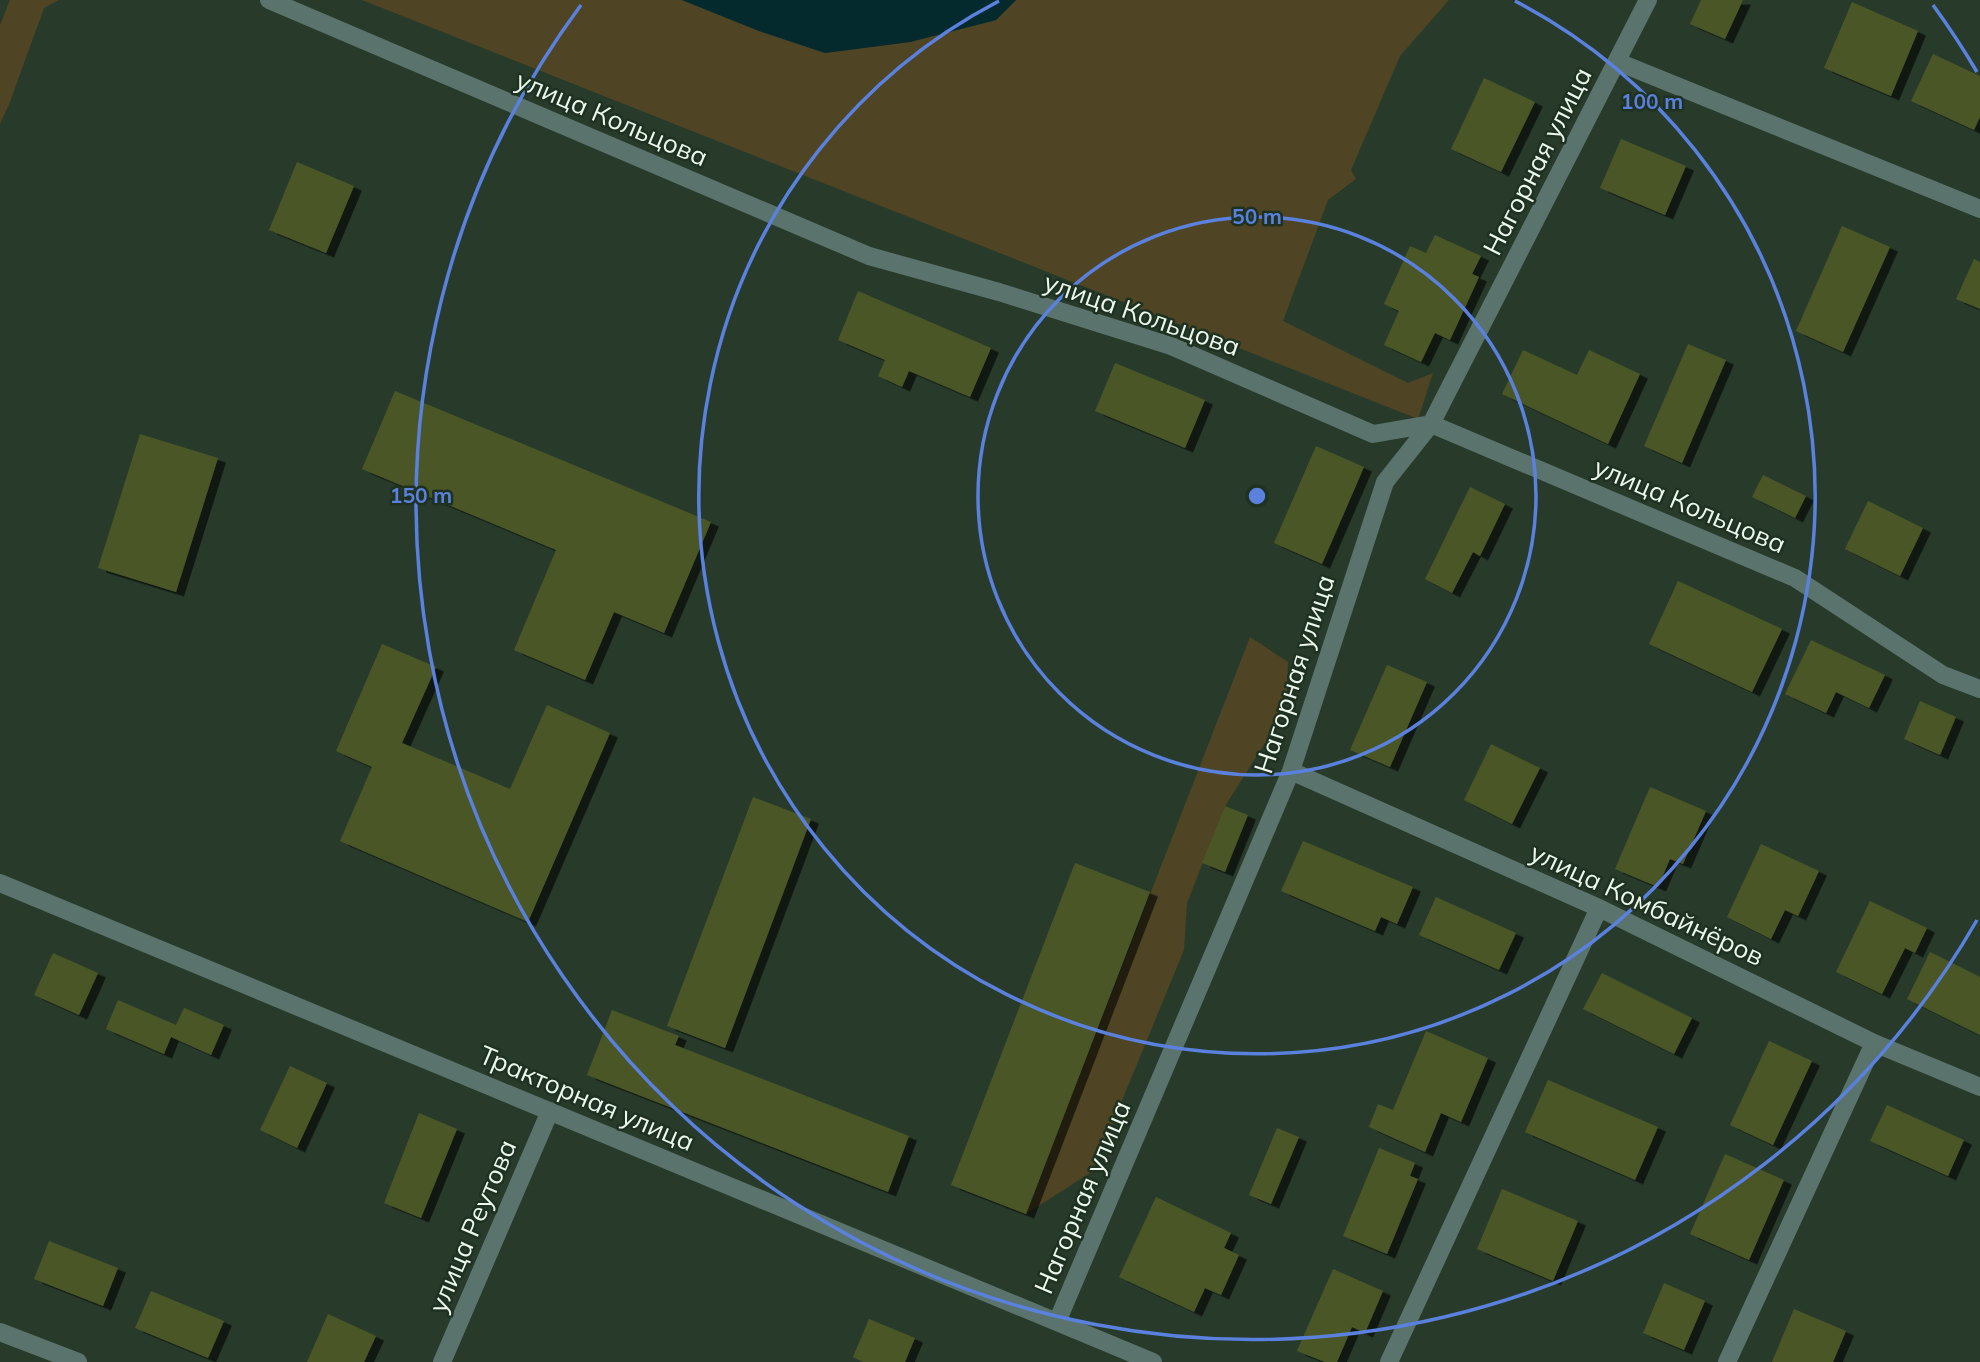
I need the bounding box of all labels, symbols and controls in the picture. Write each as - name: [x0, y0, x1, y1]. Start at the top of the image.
- street label: Нагорная улица: [1475, 61, 1599, 261]
- street label: улица Кольцова: [511, 63, 713, 173]
- text: 100 m: [1621, 88, 1683, 114]
- text: 50 m: [1232, 203, 1282, 229]
- street label: улица Кольцова: [1040, 265, 1244, 363]
- street label: улица Кольцова: [1589, 450, 1791, 560]
- text: 150 m: [390, 482, 452, 508]
- centre of rings: [1245, 484, 1269, 508]
- street label: Нагорная улица: [1246, 571, 1342, 777]
- street label: улица Комбайнёров: [1525, 835, 1769, 973]
- street label: Тракторная улица: [475, 1038, 699, 1158]
- street label: Нагорная улица: [1026, 1095, 1138, 1299]
- street label: улица Реутова: [421, 1135, 523, 1317]

